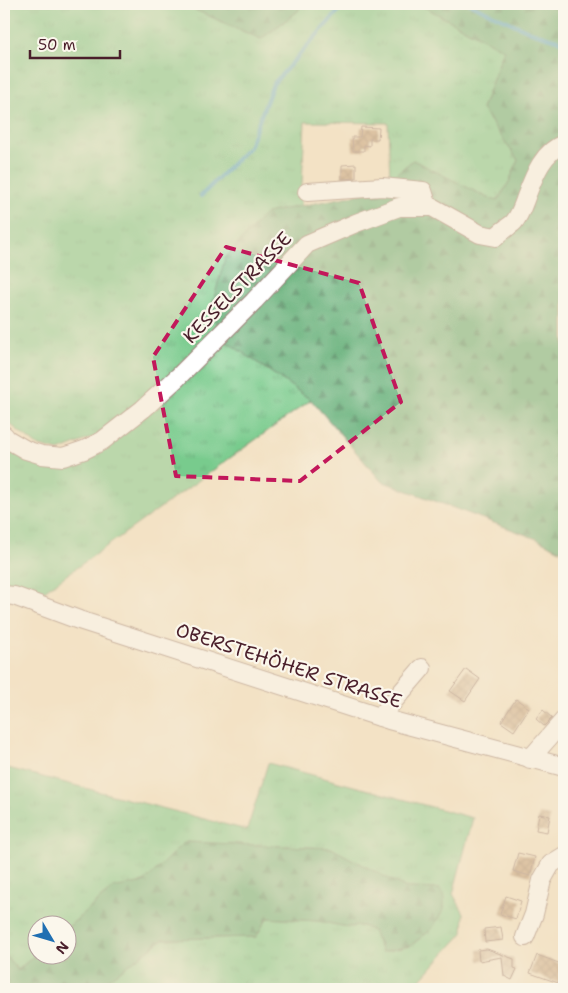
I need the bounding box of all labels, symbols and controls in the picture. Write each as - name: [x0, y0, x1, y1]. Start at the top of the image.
- scale bar: [30, 28, 120, 60]
- text: 50 m: [38, 35, 76, 55]
- street label: KESSELSTRASSE: [178, 226, 297, 349]
- street label: OBERSTEHÖHER STRASSE: [173, 617, 405, 714]
- north arrow: [28, 916, 78, 966]
- text: N: [52, 938, 73, 958]

